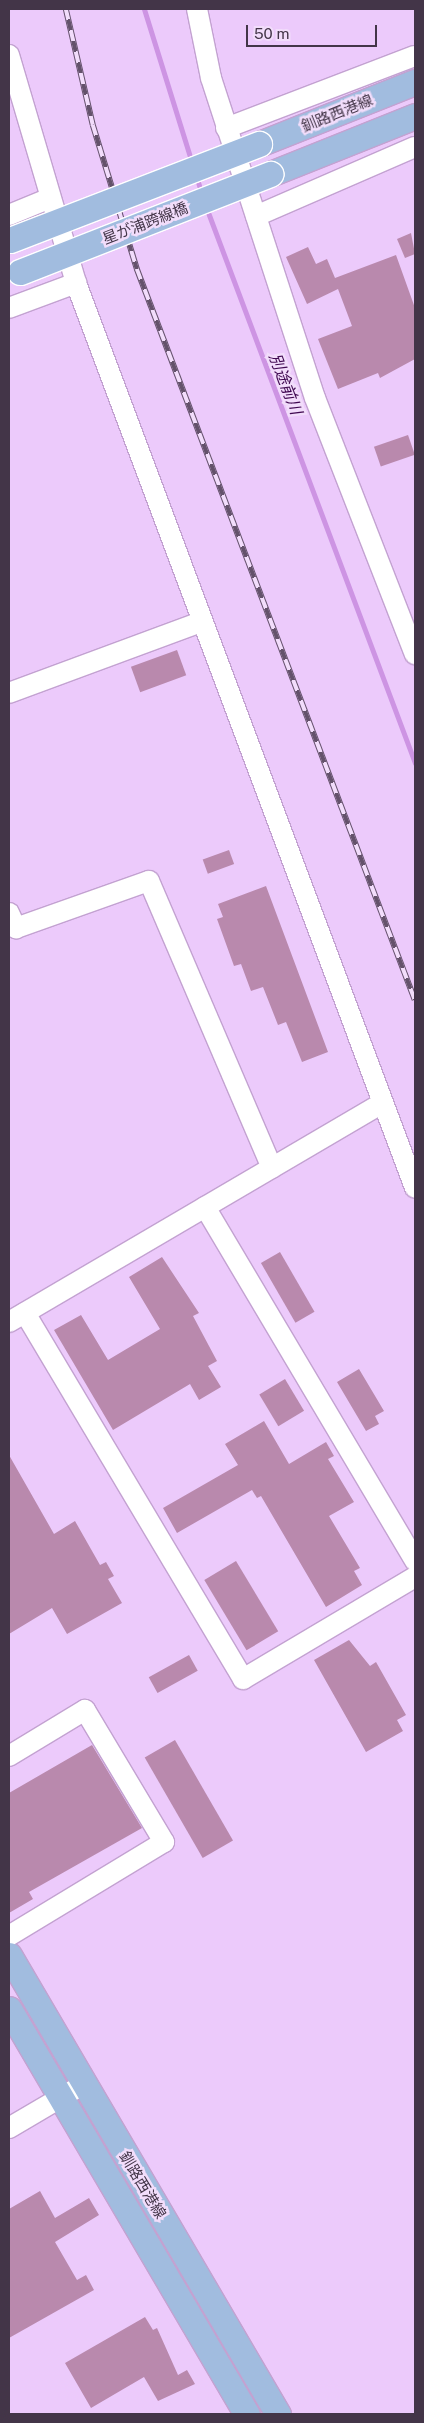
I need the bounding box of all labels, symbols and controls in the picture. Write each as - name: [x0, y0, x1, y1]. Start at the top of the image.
- scale bar: [249, 15, 380, 47]
- text: 50 m: [254, 25, 289, 42]
- street label: 釧路西港線: [299, 91, 375, 135]
- street label: 星が浦跨線橋: [100, 198, 190, 248]
- water label: 別途前川: [265, 351, 305, 417]
- street label: 釧路西港線: [116, 2148, 170, 2222]

